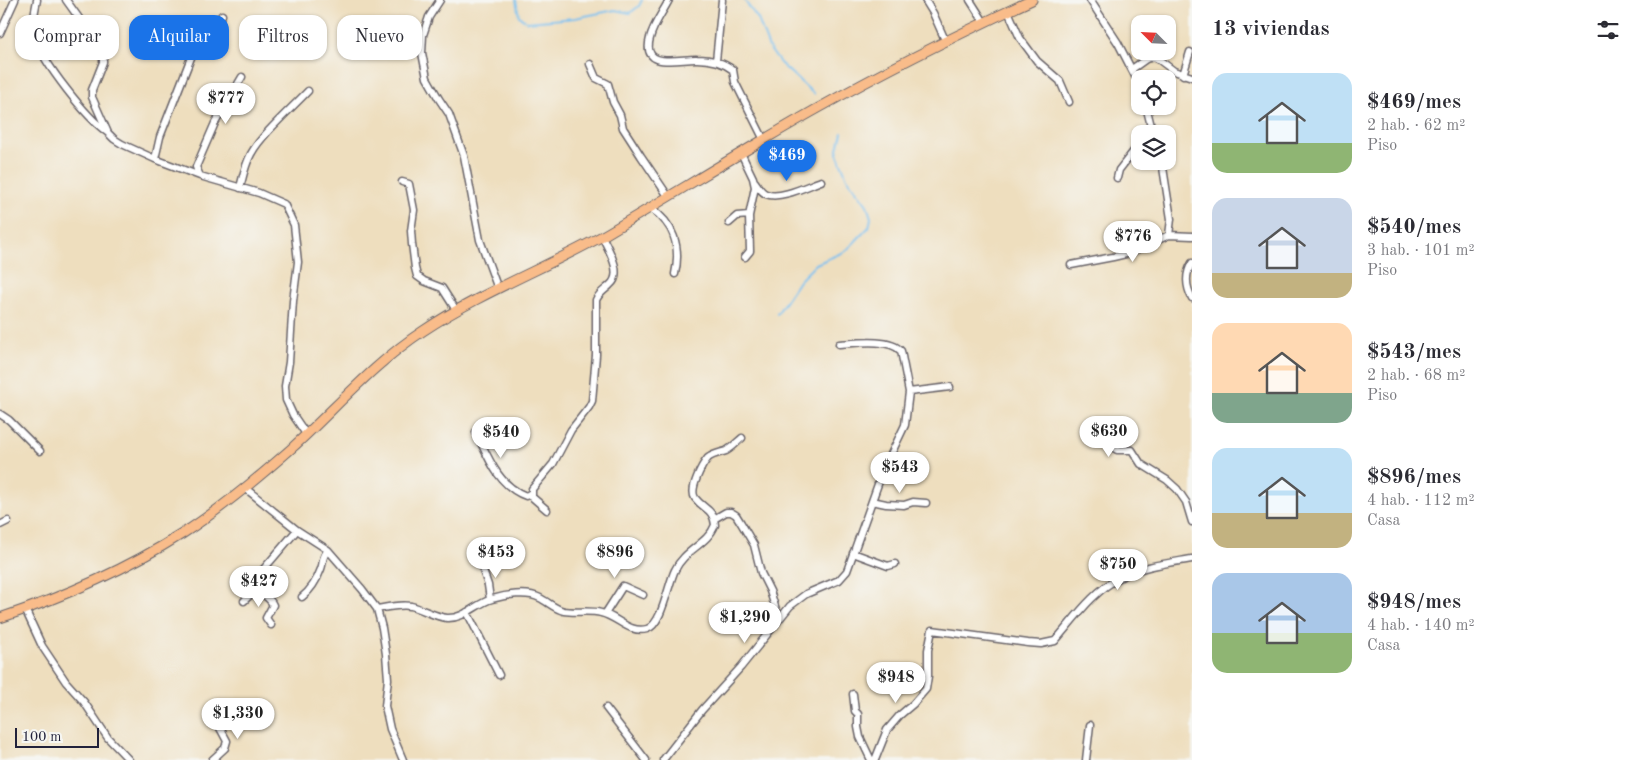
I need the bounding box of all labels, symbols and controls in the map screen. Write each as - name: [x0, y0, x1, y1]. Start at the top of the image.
- chip: Comprar: [15, 15, 119, 60]
- chip: Alquilar: [129, 15, 229, 60]
- chip: Filtros: [239, 15, 327, 60]
- chip: Nuevo: [337, 15, 422, 60]
- north arrow: [1131, 15, 1176, 60]
- map controls: [1131, 15, 1176, 170]
- icon: filters: [1594, 16, 1622, 44]
- text: 13 viviendas: [1212, 19, 1330, 40]
- button: locate: [1131, 70, 1176, 115]
- pin: $777: [196, 82, 256, 125]
- text: $777: [207, 91, 245, 107]
- text: $469/mes: [1367, 92, 1461, 113]
- icon: home: [1252, 93, 1312, 153]
- text: 2 hab. · 62 m²: [1367, 118, 1465, 134]
- button: layers: [1131, 125, 1176, 170]
- text: Piso: [1367, 138, 1397, 154]
- pin: $469: [757, 140, 817, 182]
- text: $469: [768, 148, 806, 164]
- text: $540/mes: [1367, 217, 1461, 238]
- icon: home: [1252, 218, 1312, 278]
- pin: $776: [1103, 220, 1163, 263]
- text: $776: [1114, 229, 1152, 245]
- text: 3 hab. · 101 m²: [1367, 243, 1475, 259]
- text: Piso: [1367, 263, 1397, 279]
- text: $543/mes: [1367, 342, 1461, 363]
- icon: home: [1252, 343, 1312, 403]
- text: 2 hab. · 68 m²: [1367, 368, 1465, 384]
- text: Piso: [1367, 388, 1397, 404]
- pin: $540: [471, 416, 531, 459]
- pin: $630: [1079, 416, 1139, 458]
- text: $630: [1090, 424, 1128, 440]
- text: $540: [482, 425, 520, 441]
- pin: $543: [870, 452, 930, 494]
- text: $543: [881, 460, 919, 476]
- text: $896/mes: [1367, 467, 1461, 488]
- icon: home: [1252, 468, 1312, 528]
- text: 4 hab. · 112 m²: [1367, 493, 1475, 509]
- text: Casa: [1367, 513, 1400, 529]
- pin: $453: [466, 536, 526, 579]
- pin: $896: [585, 536, 645, 579]
- text: $453: [477, 545, 515, 561]
- text: $896: [596, 545, 634, 561]
- pin: $750: [1088, 548, 1148, 591]
- text: $750: [1099, 557, 1137, 573]
- pin: $427: [229, 566, 289, 608]
- text: $427: [240, 574, 278, 590]
- text: $948/mes: [1367, 592, 1461, 613]
- icon: home: [1252, 593, 1312, 653]
- pin: $1,290: [704, 602, 786, 644]
- text: $1,290: [720, 610, 770, 626]
- text: 4 hab. · 140 m²: [1367, 618, 1475, 634]
- text: Casa: [1367, 638, 1400, 654]
- pin: $948: [866, 662, 926, 704]
- text: $948: [877, 670, 915, 686]
- pin: $1,330: [197, 698, 279, 740]
- text: $1,330: [213, 706, 263, 722]
- scale bar: [15, 725, 99, 748]
- text: 100 m: [22, 730, 61, 744]

